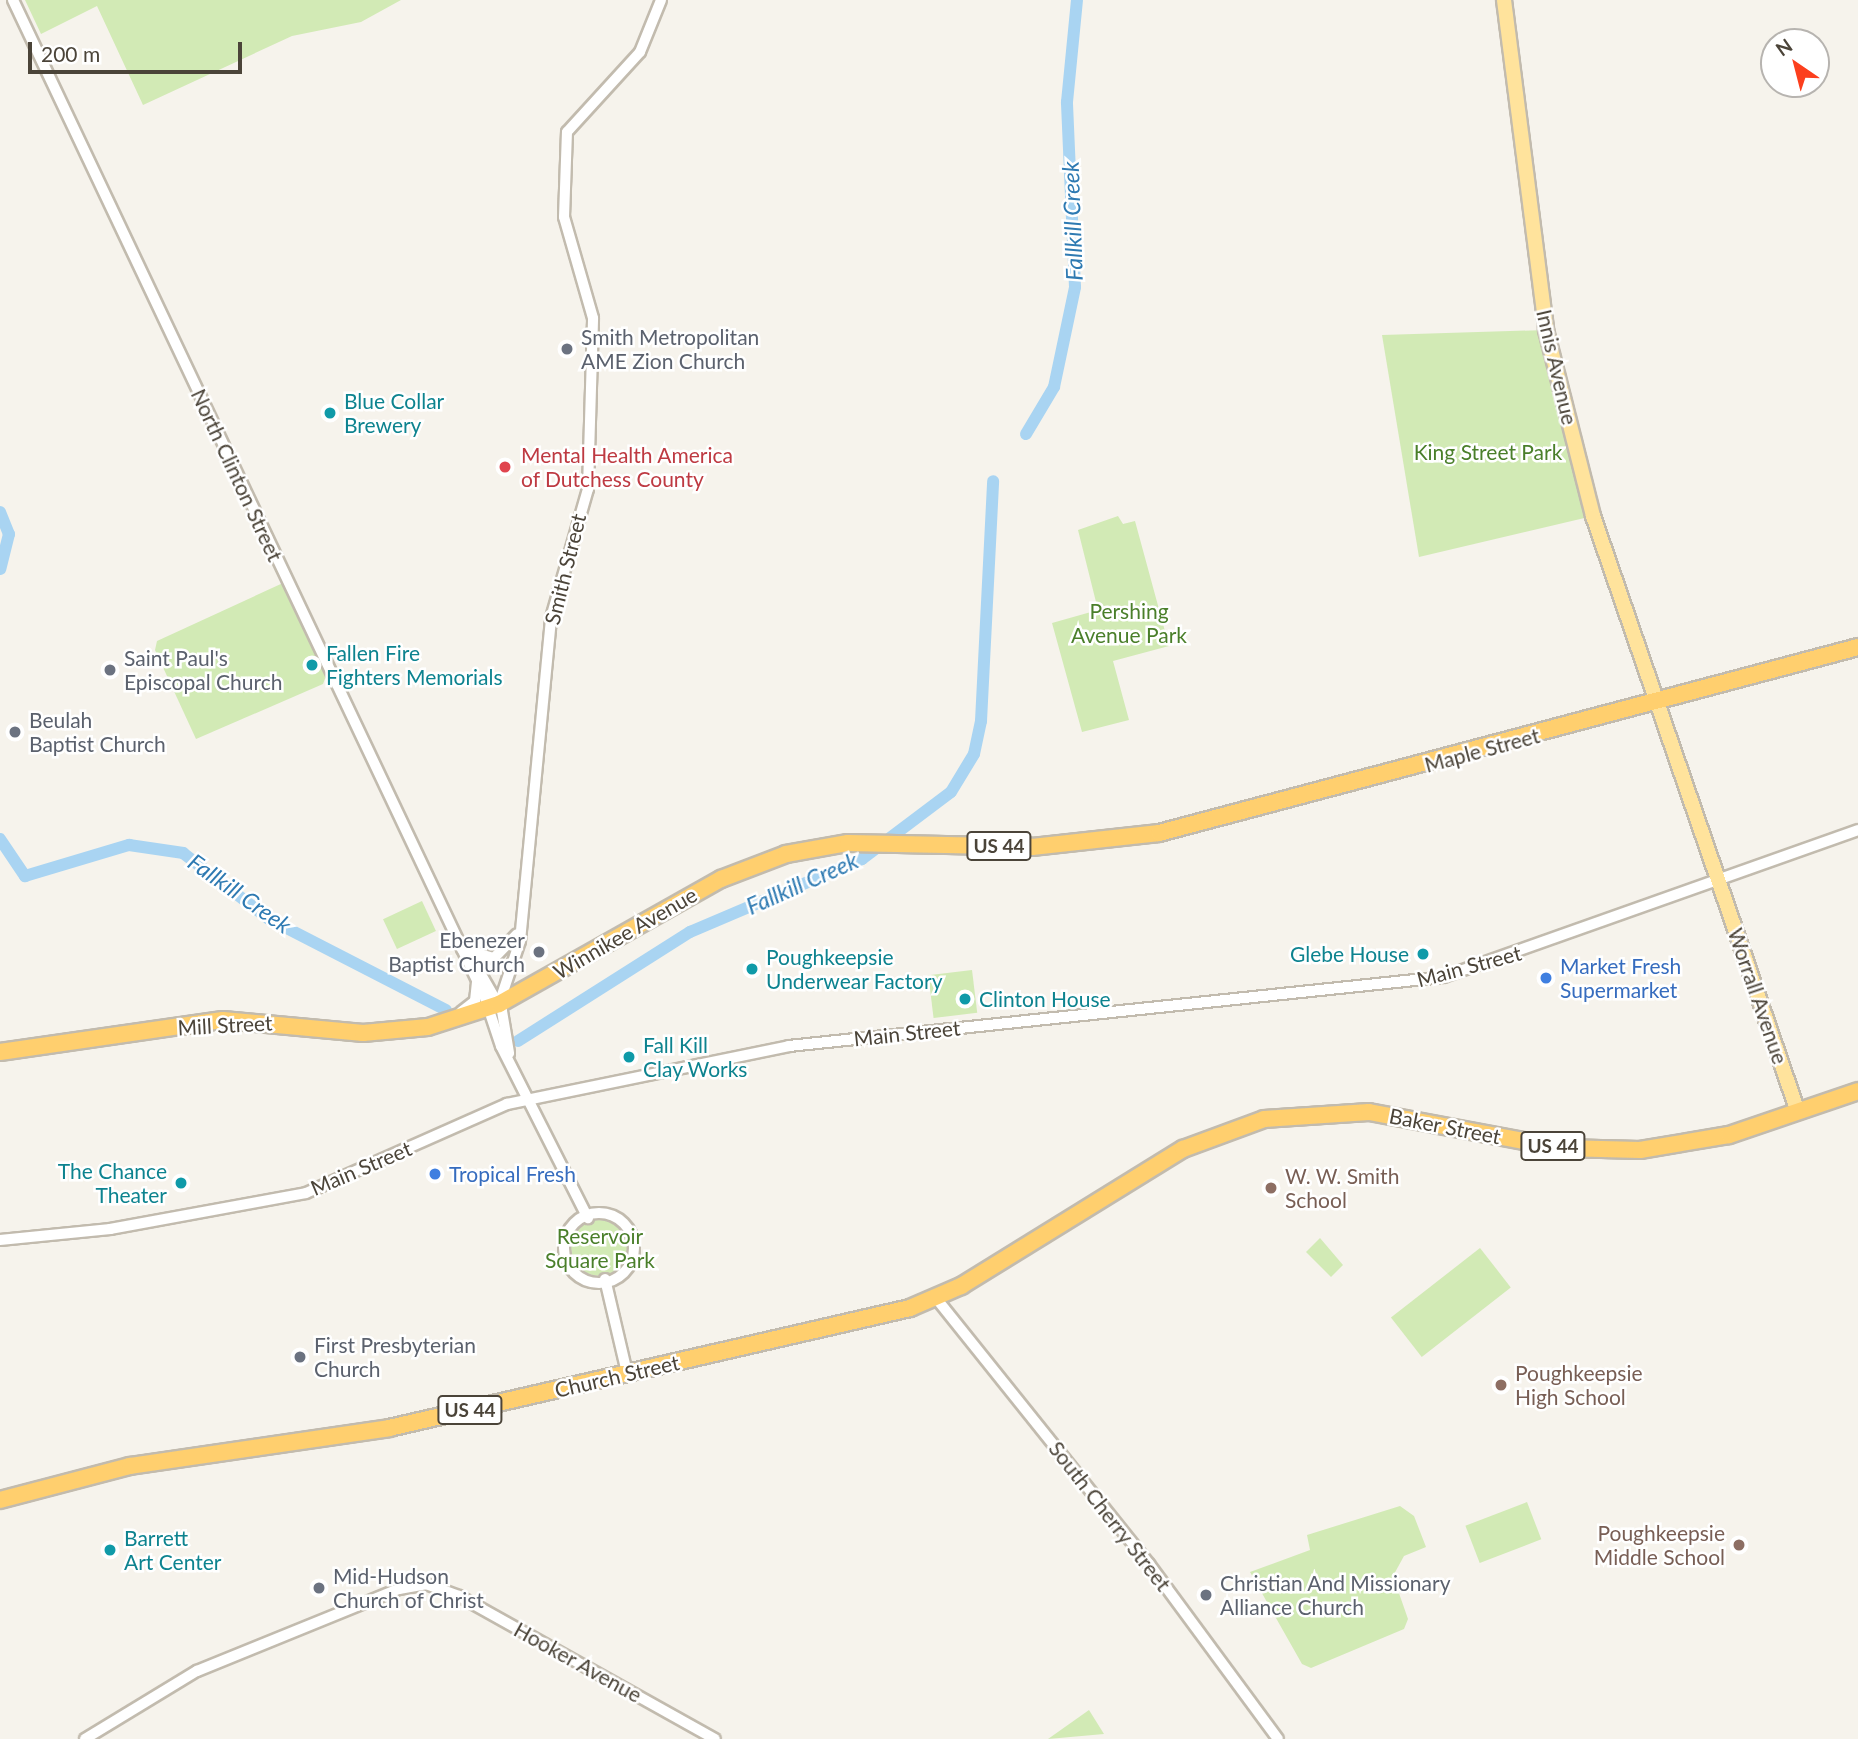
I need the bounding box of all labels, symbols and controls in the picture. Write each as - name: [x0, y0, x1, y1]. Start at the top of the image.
- scale bar: [32, 28, 245, 72]
- north arrow: [1760, 28, 1830, 98]
- text: N: [1771, 33, 1796, 61]
- text: 200 m: [41, 41, 100, 66]
- water label: Fallkill Creek: [1056, 161, 1088, 281]
- street label: Innis Avenue: [1531, 307, 1583, 427]
- place label: Smith Metropolitan AME Zion Church: [581, 324, 759, 374]
- marker: Smith Metropolitan AME Zion Church: [559, 341, 575, 357]
- street label: North Clinton Street: [186, 385, 288, 565]
- place label: Blue Collar Brewery: [344, 388, 444, 438]
- marker: Blue Collar Brewery: [322, 405, 338, 421]
- park label: King Street Park: [1414, 439, 1562, 465]
- place label: Mental Health America of Dutchess County: [521, 442, 734, 492]
- marker: Mental Health America of Dutchess County: [495, 457, 515, 477]
- street label: Smith Street: [539, 511, 591, 627]
- park label: Pershing Avenue Park: [1071, 598, 1187, 648]
- place label: Fallen Fire Fighters Memorials: [326, 640, 503, 690]
- place label: Saint Paul's Episcopal Church: [124, 645, 282, 695]
- marker: Fallen Fire Fighters Memorials: [304, 657, 320, 673]
- marker: Saint Paul's Episcopal Church: [102, 662, 118, 678]
- place label: Beulah Baptist Church: [29, 707, 166, 757]
- street label: Maple Street: [1422, 723, 1542, 777]
- marker: Beulah Baptist Church: [7, 724, 23, 740]
- road number: US 44: [966, 831, 1032, 862]
- water label: Fallkill Creek: [742, 846, 862, 920]
- water label: Fallkill Creek: [183, 847, 297, 939]
- street label: Winnikee Avenue: [548, 882, 702, 984]
- street label: Worrall Avenue: [1723, 924, 1793, 1068]
- place label: Ebenezer Baptist Church: [388, 927, 525, 977]
- street label: Main Street: [1414, 940, 1524, 992]
- place label: Glebe House: [1290, 941, 1409, 967]
- marker: Ebenezer Baptist Church: [531, 944, 547, 960]
- place label: Poughkeepsie Underwear Factory: [766, 944, 943, 994]
- marker: Glebe House: [1415, 946, 1431, 962]
- place label: Market Fresh Supermarket: [1560, 953, 1681, 1003]
- marker: Poughkeepsie Underwear Factory: [744, 961, 760, 977]
- marker: Market Fresh Supermarket: [1538, 970, 1554, 986]
- place label: Clinton House: [979, 986, 1111, 1012]
- marker: Clinton House: [957, 991, 973, 1007]
- street label: Mill Street: [177, 1010, 273, 1040]
- street label: Main Street: [852, 1015, 962, 1051]
- place label: Fall Kill Clay Works: [643, 1032, 748, 1082]
- marker: Fall Kill Clay Works: [621, 1049, 637, 1065]
- street label: Baker Street: [1387, 1103, 1503, 1149]
- road number: US 44: [1520, 1130, 1586, 1162]
- street label: Main Street: [307, 1135, 415, 1201]
- place label: The Chance Theater: [58, 1158, 167, 1208]
- place label: Tropical Fresh: [449, 1161, 576, 1187]
- place label: W. W. Smith School: [1285, 1163, 1400, 1213]
- marker: Tropical Fresh: [427, 1166, 443, 1182]
- marker: The Chance Theater: [173, 1175, 189, 1191]
- marker: W. W. Smith School: [1263, 1180, 1279, 1196]
- park label: Reservoir Square Park: [545, 1223, 655, 1273]
- place label: First Presbyterian Church: [314, 1332, 476, 1382]
- marker: First Presbyterian Church: [292, 1349, 308, 1365]
- street label: Church Street: [552, 1349, 682, 1403]
- place label: Poughkeepsie High School: [1515, 1360, 1643, 1410]
- marker: Poughkeepsie High School: [1493, 1377, 1509, 1393]
- road number: US 44: [437, 1394, 503, 1426]
- street label: South Cherry Street: [1044, 1436, 1176, 1596]
- place label: Poughkeepsie Middle School: [1594, 1520, 1725, 1570]
- place label: Barrett Art Center: [124, 1525, 221, 1575]
- marker: Poughkeepsie Middle School: [1731, 1537, 1747, 1553]
- marker: Barrett Art Center: [102, 1542, 118, 1558]
- place label: Mid-Hudson Church of Christ: [333, 1563, 484, 1613]
- place label: Christian And Missionary Alliance Church: [1220, 1570, 1451, 1620]
- marker: Mid-Hudson Church of Christ: [311, 1580, 327, 1596]
- marker: Christian And Missionary Alliance Church: [1198, 1587, 1214, 1603]
- street label: Hooker Avenue: [509, 1616, 647, 1708]

